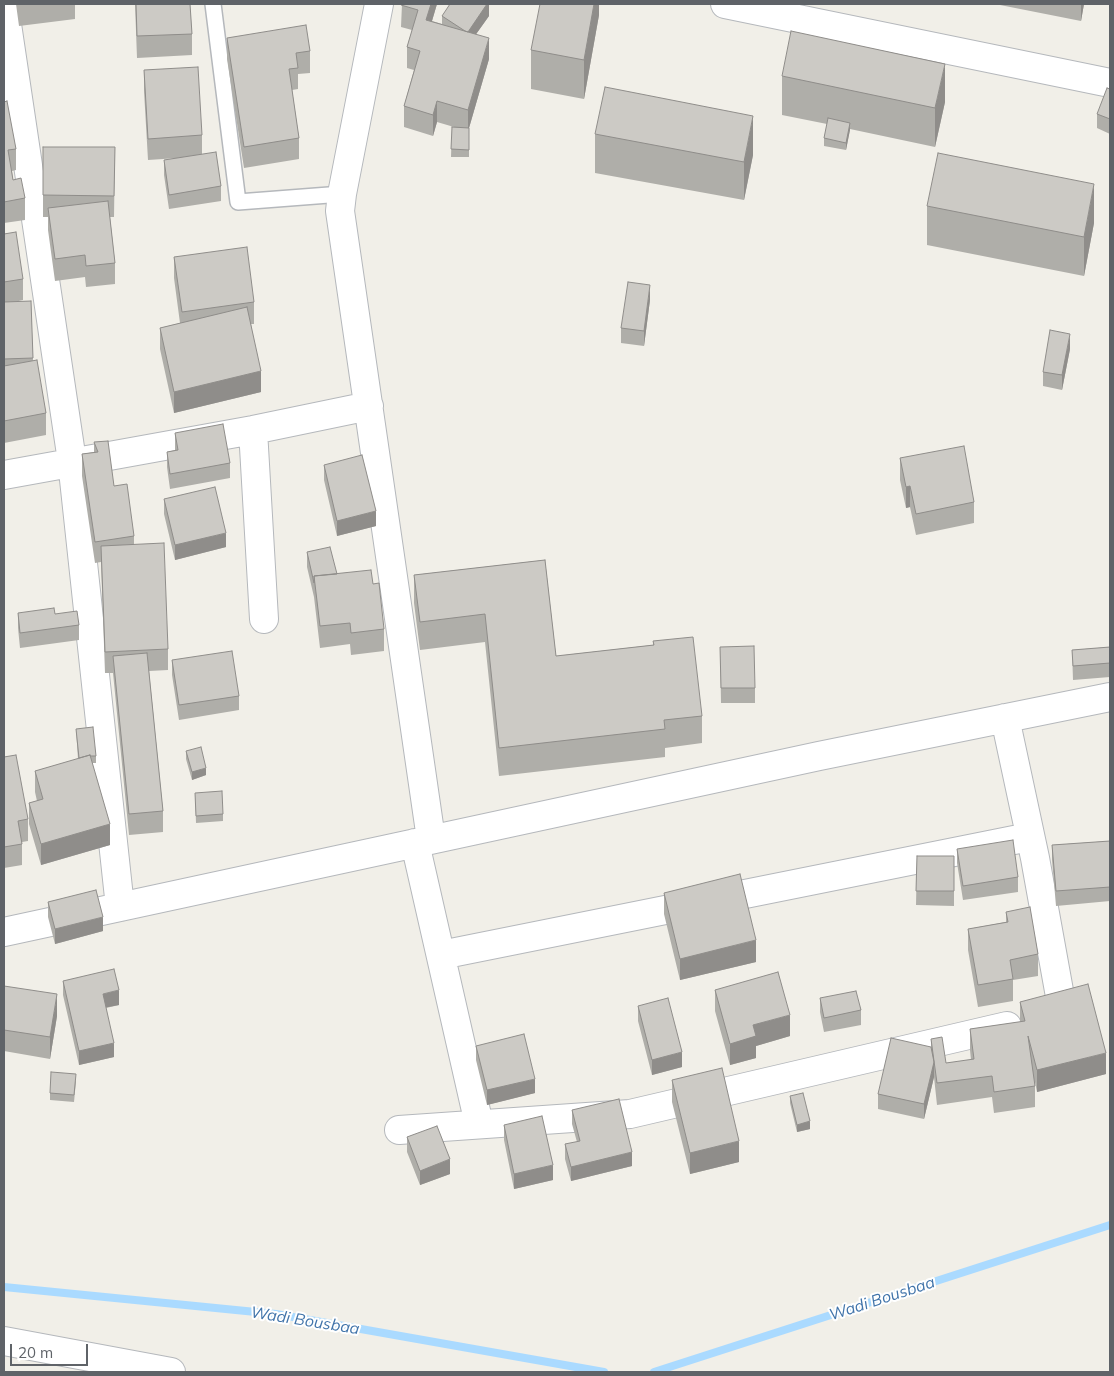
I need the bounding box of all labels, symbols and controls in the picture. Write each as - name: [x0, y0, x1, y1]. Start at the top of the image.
- water label: Wadi Bousbaa: [827, 1273, 937, 1325]
- water label: Wadi Bousbaa: [249, 1303, 361, 1339]
- scale bar: [12, 1334, 90, 1366]
- text: 20 m: [18, 1343, 53, 1362]

